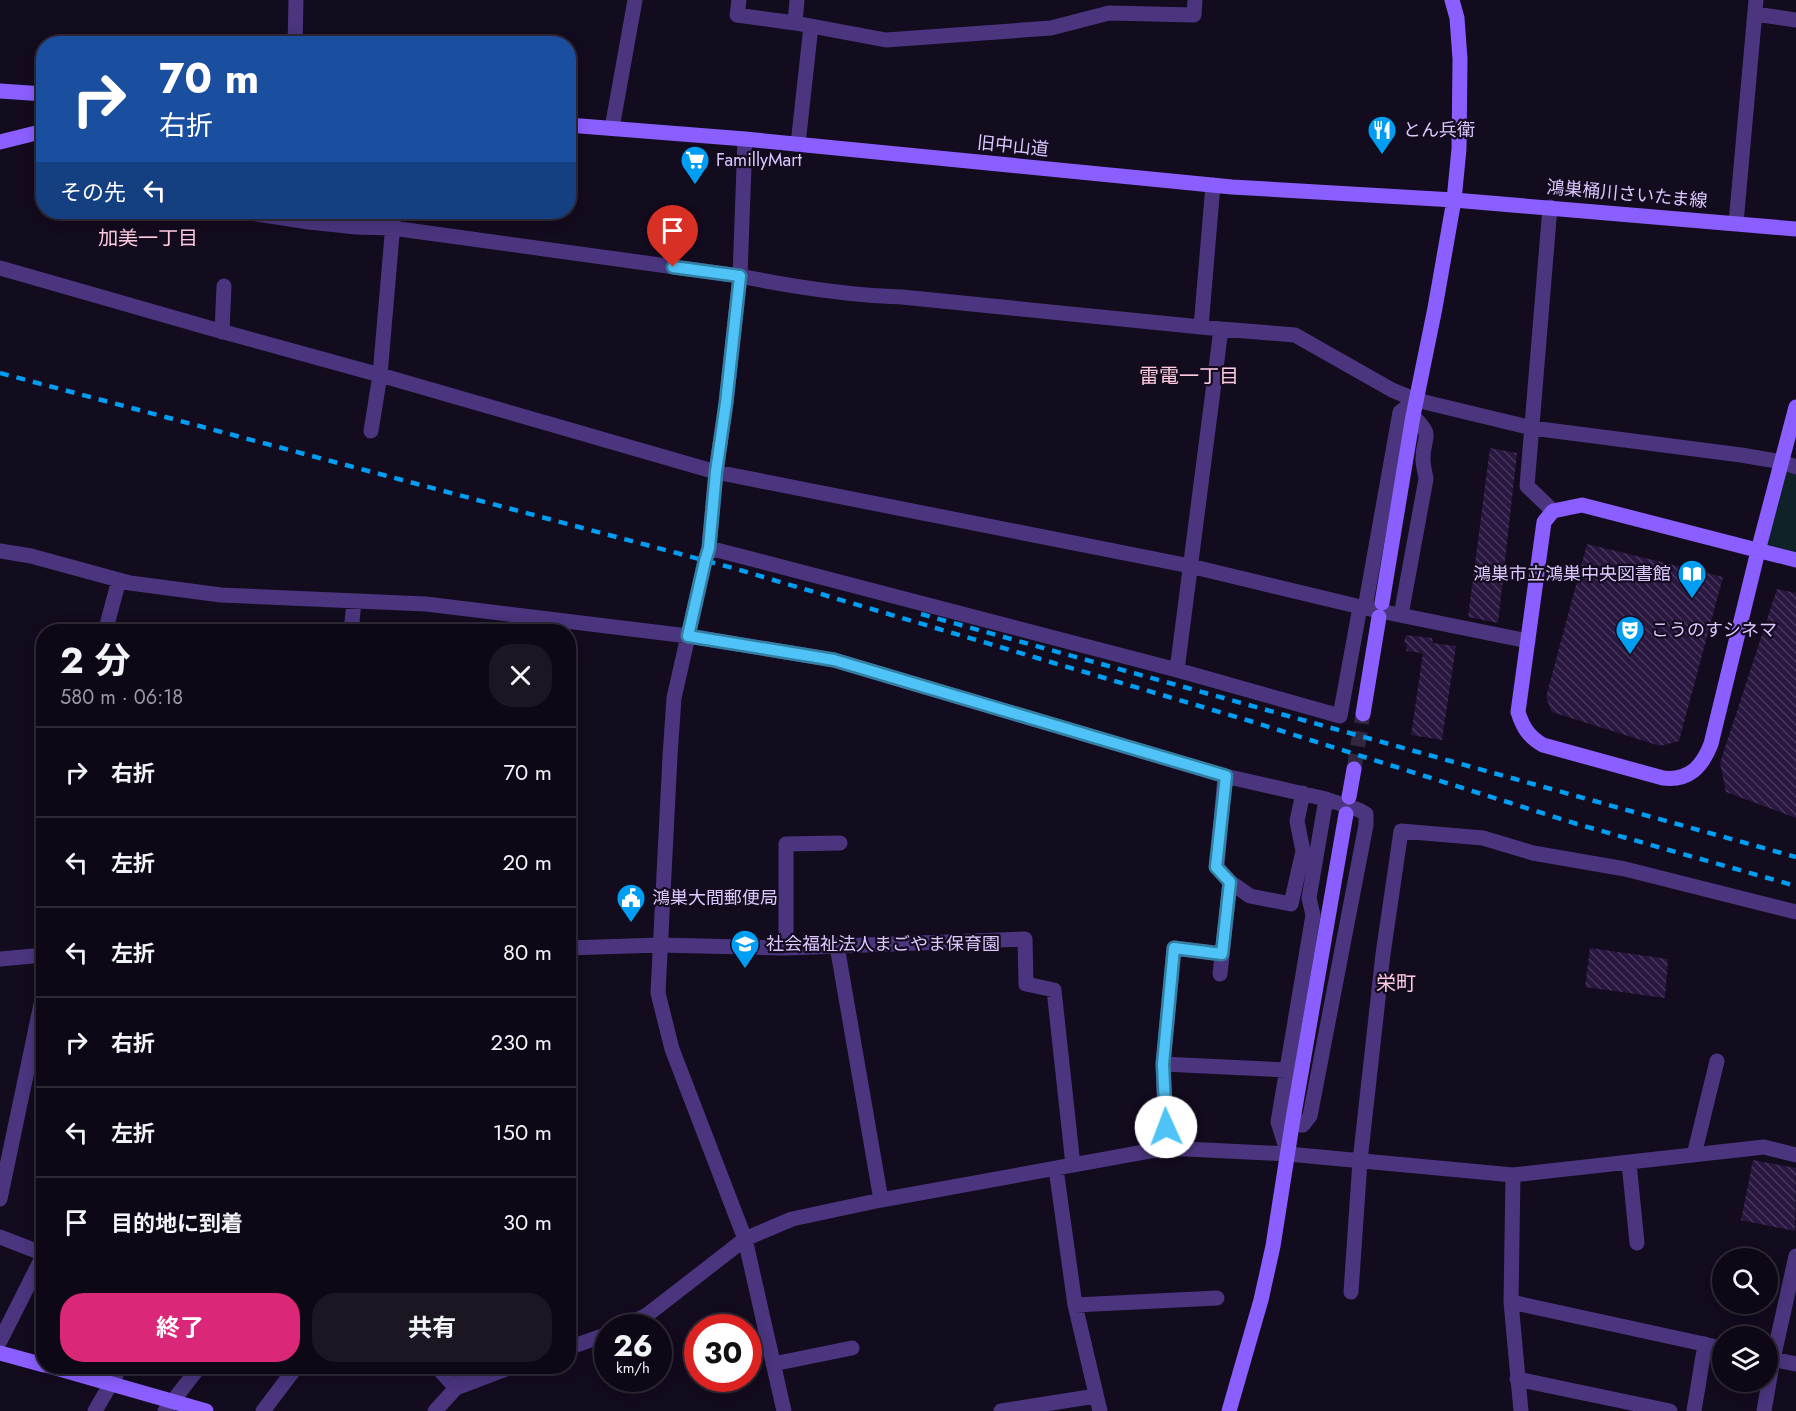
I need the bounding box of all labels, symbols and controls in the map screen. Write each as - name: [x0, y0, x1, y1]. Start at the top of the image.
- text: 70 m: [159, 48, 259, 109]
- icon: right: [60, 60, 138, 138]
- text: 右折: [159, 106, 213, 145]
- restaurant icon: とん兵衛: [1366, 114, 1398, 156]
- place label: とん兵衛: [1403, 117, 1475, 143]
- street label: 旧中山道: [976, 129, 1050, 163]
- supermarket icon: FamillyMart: [679, 144, 711, 186]
- place label: FamillyMart: [716, 147, 802, 173]
- icon: left: [138, 174, 171, 207]
- street label: 鴻巣桶川さいたま線: [1545, 174, 1709, 214]
- text: その先: [60, 176, 126, 208]
- pin: [647, 205, 698, 267]
- icon: arrive: [656, 214, 689, 247]
- district label: 加美一丁目: [98, 224, 198, 253]
- district label: 雷電一丁目: [1139, 362, 1239, 391]
- library icon: 鴻巣市立鴻巣中央図書館: [1676, 558, 1708, 600]
- place label: 鴻巣市立鴻巣中央図書館: [1473, 561, 1671, 587]
- theatre icon: こうのすシネマ: [1614, 614, 1646, 656]
- place label: こうのすシネマ: [1651, 617, 1777, 643]
- text: 2 分: [60, 634, 130, 686]
- button: close: [489, 644, 552, 707]
- text: 580 m · 06:18: [60, 683, 183, 712]
- icon: right: [60, 756, 93, 789]
- text: 70 m: [503, 756, 552, 788]
- text: 右折: [111, 757, 155, 789]
- icon: left: [60, 846, 93, 879]
- text: 20 m: [503, 846, 552, 878]
- text: 左折: [111, 847, 155, 879]
- public building icon: 鴻巣大間郵便局: [615, 882, 647, 924]
- place label: 鴻巣大間郵便局: [652, 885, 778, 911]
- school or university icon: 社会福祉法人まごやま保育園: [729, 928, 761, 970]
- place label: 社会福祉法人まごやま保育園: [766, 931, 1000, 957]
- icon: left: [60, 936, 93, 969]
- text: 80 m: [503, 936, 552, 968]
- text: 左折: [111, 937, 155, 969]
- district label: 栄町: [1376, 969, 1416, 998]
- icon: right: [60, 1026, 93, 1059]
- text: 230 m: [491, 1026, 552, 1058]
- text: 右折: [111, 1027, 155, 1059]
- position arrow: [1134, 1095, 1198, 1159]
- icon: left: [60, 1116, 93, 1149]
- text: 150 m: [493, 1116, 552, 1148]
- text: 左折: [111, 1117, 155, 1149]
- icon: arrive: [60, 1206, 93, 1239]
- text: 30 m: [503, 1206, 552, 1238]
- text: 目的地に到着: [111, 1207, 243, 1239]
- map controls: [1712, 1248, 1778, 1392]
- button: search: [1712, 1248, 1778, 1314]
- button: 終了: [60, 1293, 300, 1362]
- button: 共有: [312, 1293, 552, 1362]
- speed limit sign: 30: [684, 1314, 762, 1392]
- text: 26: [613, 1324, 653, 1367]
- button: layers: [1712, 1326, 1778, 1392]
- text: km/h: [616, 1357, 650, 1379]

